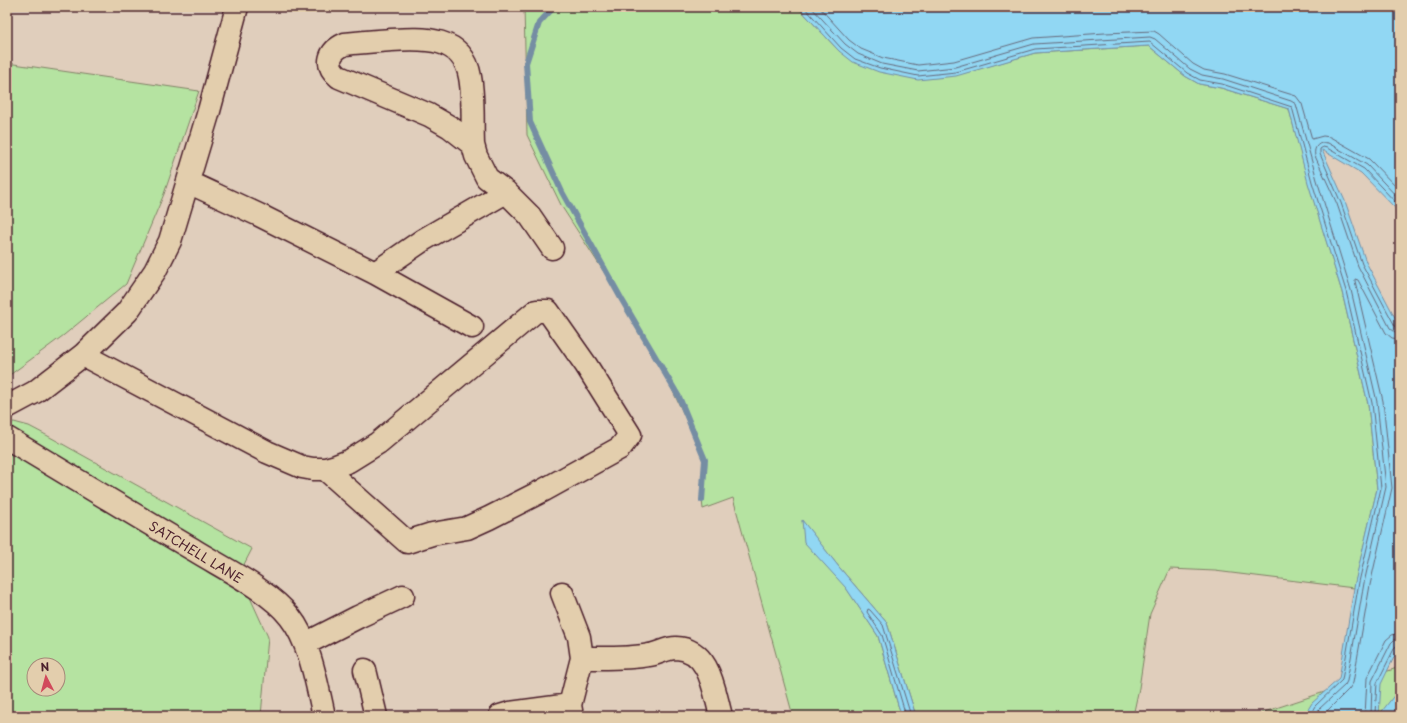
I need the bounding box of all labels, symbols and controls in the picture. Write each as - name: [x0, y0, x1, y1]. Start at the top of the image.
- street label: SATCHELL LANE: [146, 516, 247, 587]
- north arrow: [26, 657, 66, 697]
- text: N: [40, 658, 50, 675]

